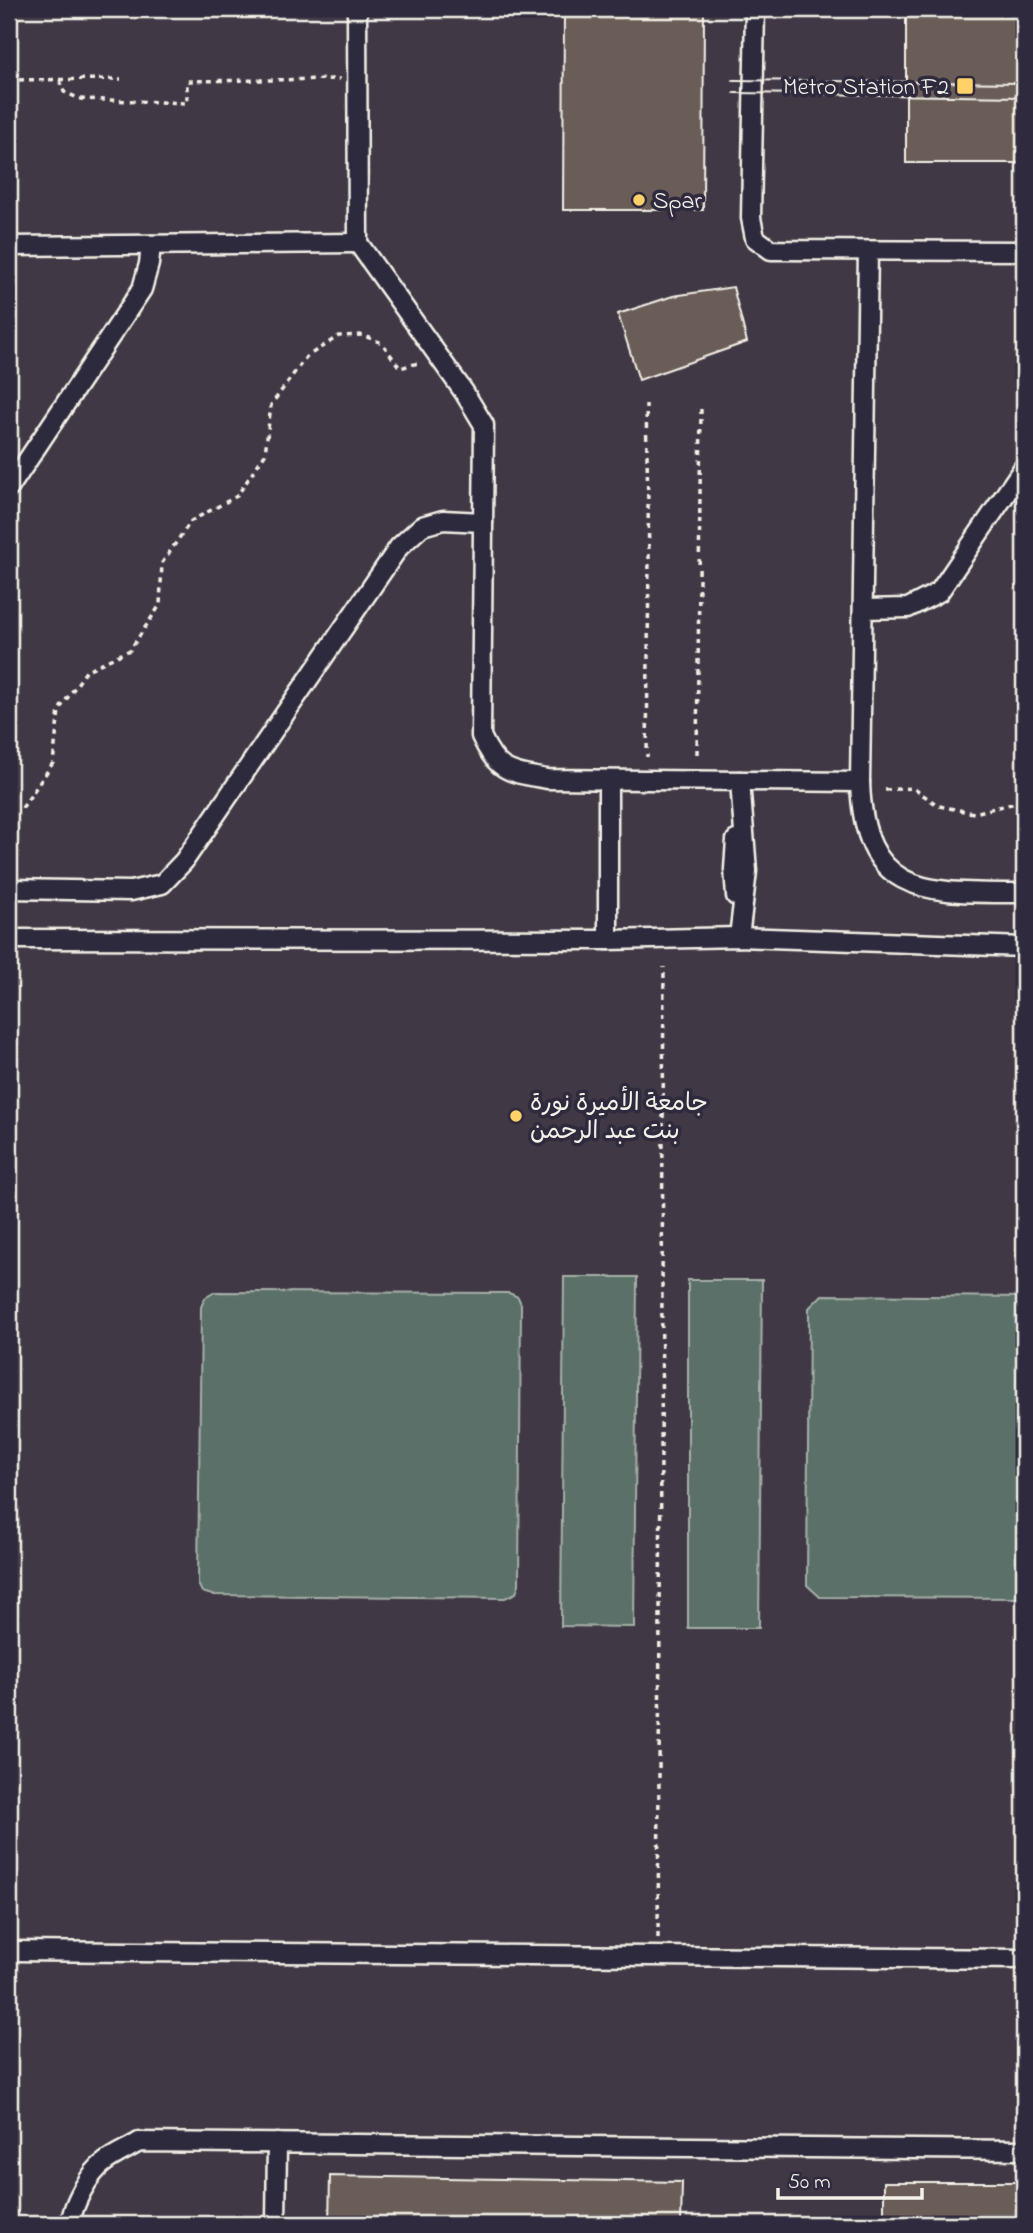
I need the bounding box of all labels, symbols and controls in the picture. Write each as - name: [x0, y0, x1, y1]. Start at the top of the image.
- place label: Metro Station F2: [783, 71, 949, 106]
- marker: Metro Station F2: [955, 76, 975, 96]
- place label: Spar: [653, 185, 702, 220]
- marker: Spar: [631, 192, 647, 208]
- place label: جامعة الأميرة نورة بنت عبد الرحمن: [530, 1085, 708, 1150]
- marker: جامعة الأميرة نورة بنت عبد الرحمن: [508, 1108, 524, 1124]
- scale bar: [778, 2156, 921, 2200]
- text: 50 m: [788, 2168, 831, 2198]

